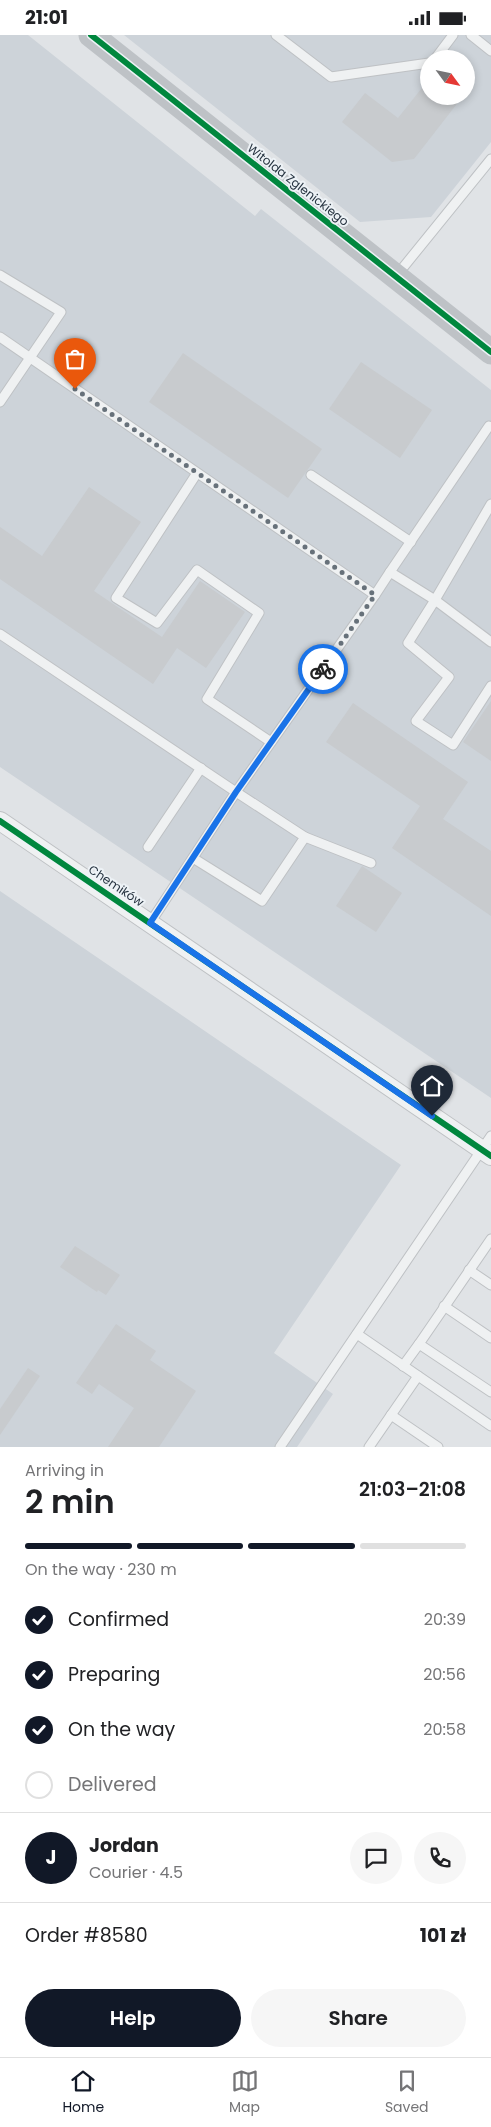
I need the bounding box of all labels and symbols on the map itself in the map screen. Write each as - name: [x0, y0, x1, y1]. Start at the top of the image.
- north arrow: [420, 50, 475, 105]
- street label: Witolda Zglenickiego: [244, 140, 353, 230]
- pin: [54, 338, 96, 389]
- courier: [298, 644, 348, 694]
- street label: Chemików: [85, 861, 147, 910]
- pin: [411, 1065, 453, 1116]

